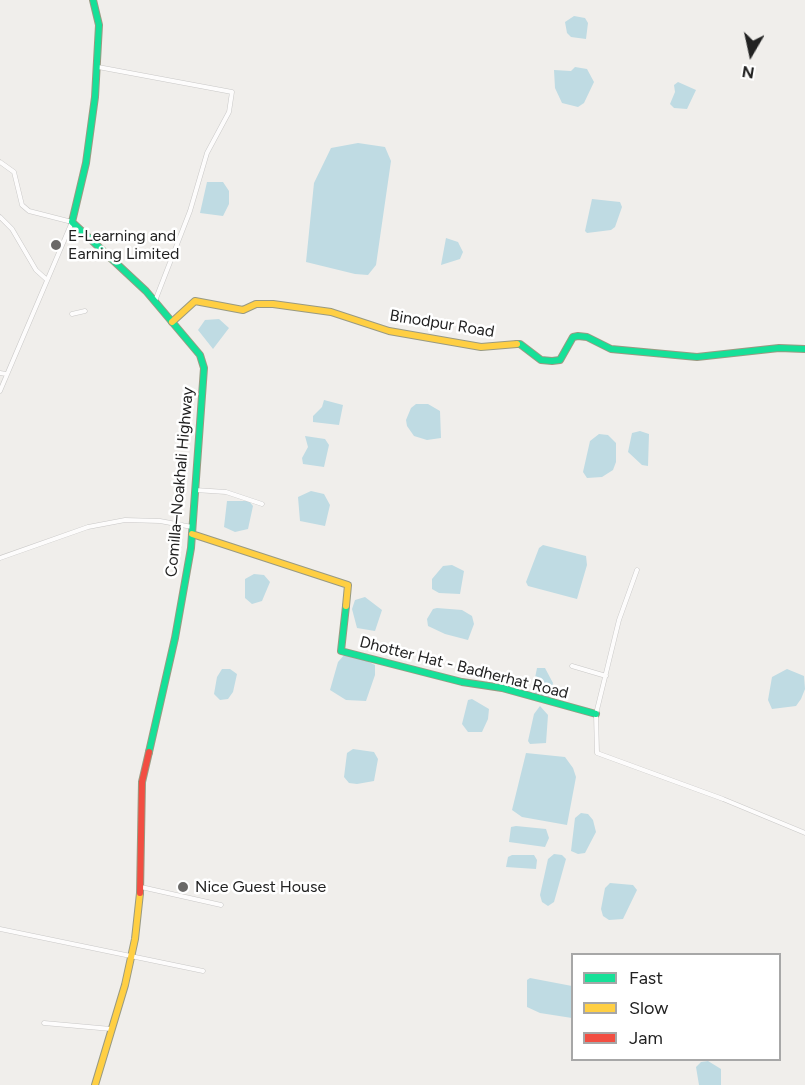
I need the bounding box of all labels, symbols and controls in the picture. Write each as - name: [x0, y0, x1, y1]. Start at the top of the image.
- north arrow: [721, 24, 781, 84]
- text: N: [741, 62, 756, 83]
- place label: E-Learning and Earning Limited: [68, 226, 179, 264]
- marker: E-Learning and Earning Limited: [49, 238, 63, 252]
- street label: Binodpur Road: [388, 306, 496, 342]
- street label: Comilla–Noakhali Highway: [162, 386, 198, 578]
- street label: Dhotter Hat - Badherhat Road: [358, 633, 570, 703]
- place label: Nice Guest House: [195, 877, 326, 897]
- marker: Nice Guest House: [176, 880, 190, 894]
- legend: [571, 953, 781, 1061]
- text: Fast: [629, 967, 663, 989]
- text: Slow: [629, 997, 668, 1019]
- text: Jam: [629, 1027, 663, 1049]

